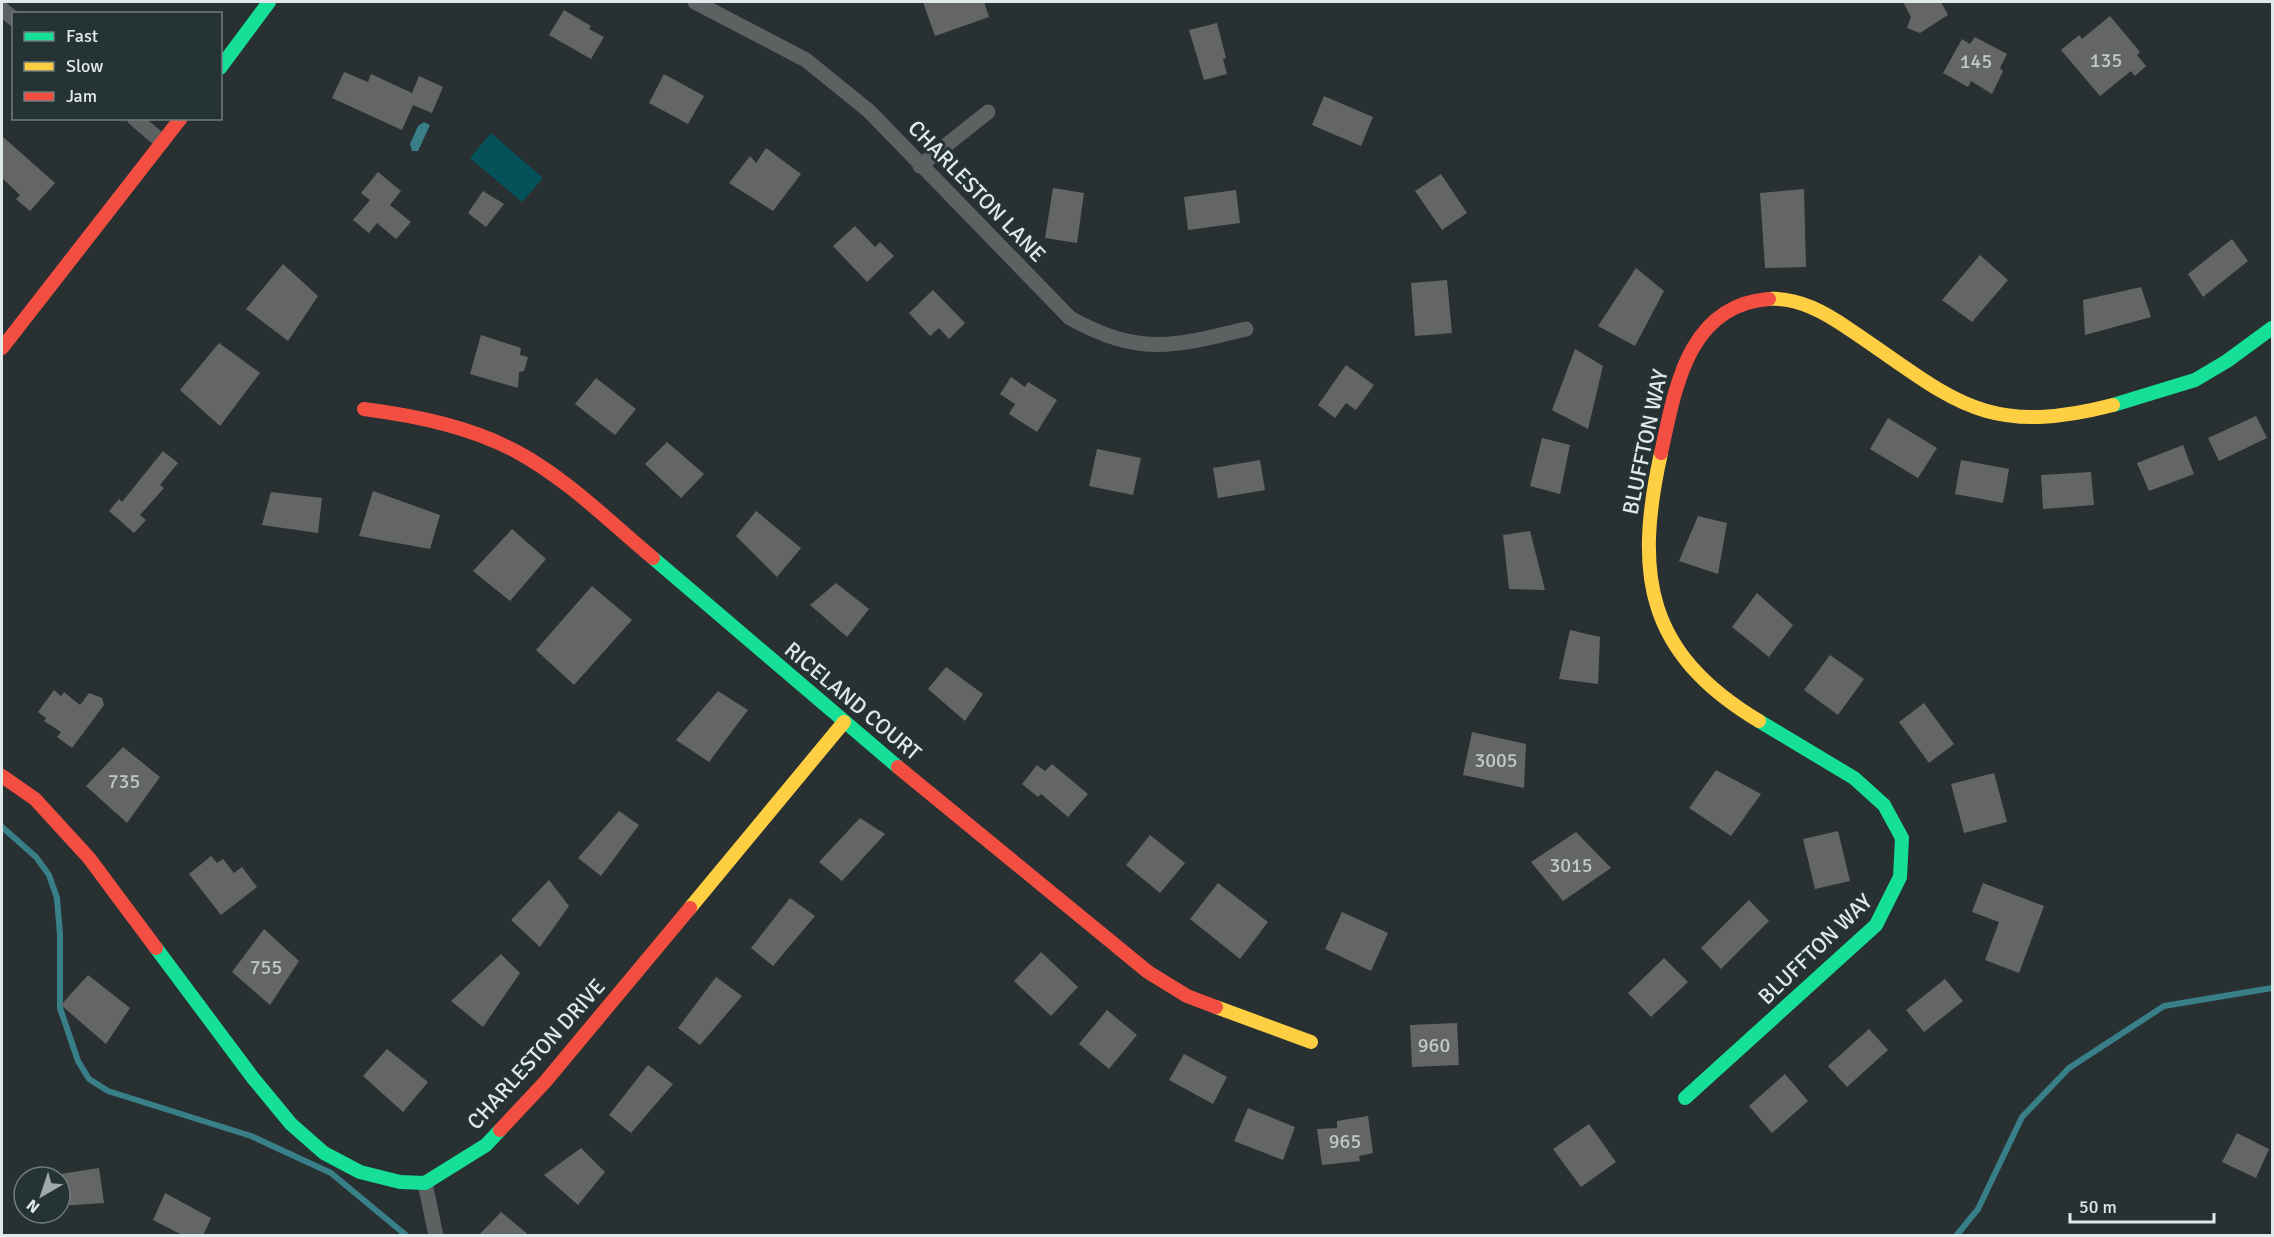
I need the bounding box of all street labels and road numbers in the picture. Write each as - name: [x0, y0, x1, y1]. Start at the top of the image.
- street label: CHARLESTON LANE: [902, 114, 1052, 268]
- street label: BLUFFTON WAY: [1616, 367, 1674, 517]
- street label: RICELAND COURT: [779, 636, 927, 766]
- street label: BLUFFTON WAY: [1752, 888, 1878, 1010]
- street label: CHARLESTON DRIVE: [461, 973, 611, 1135]

